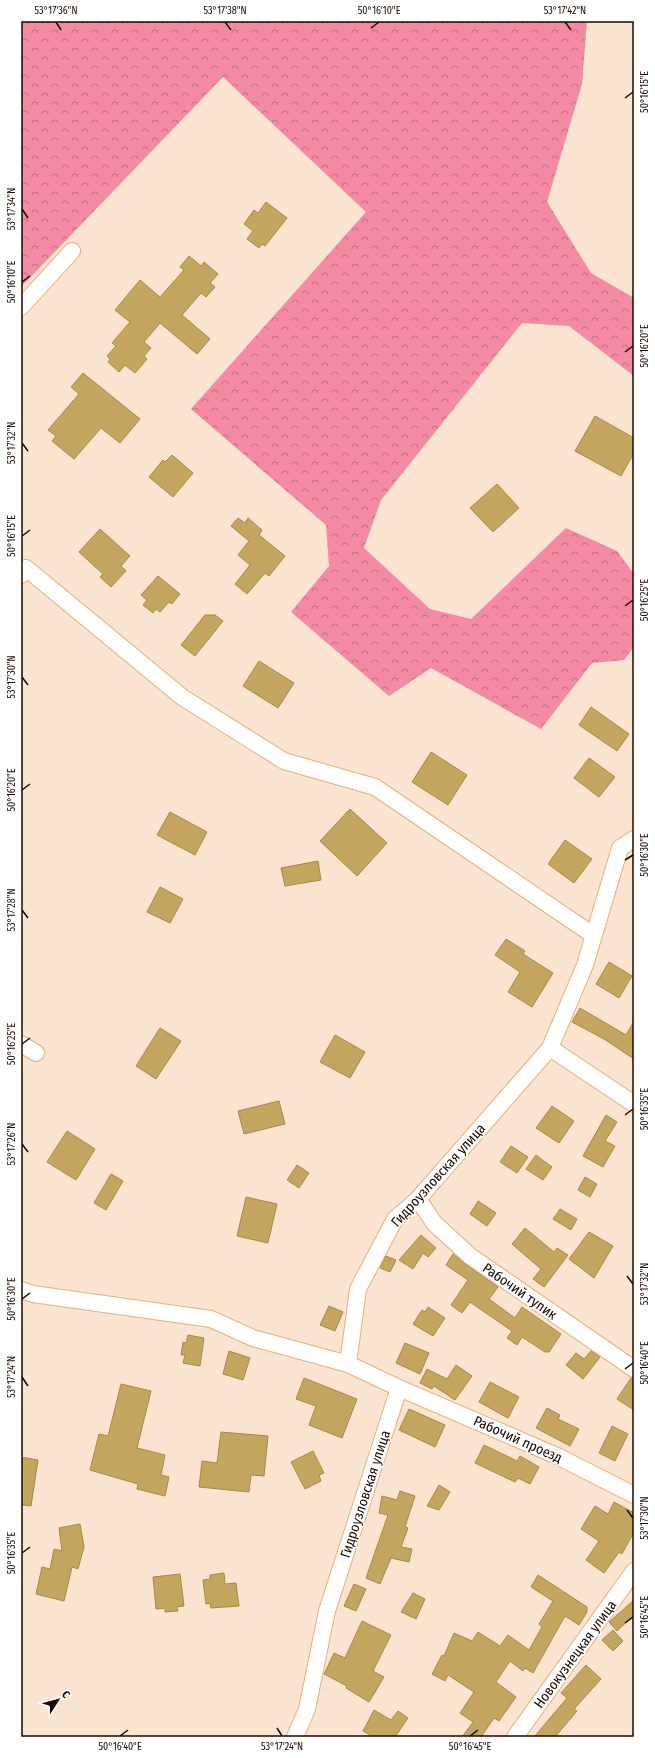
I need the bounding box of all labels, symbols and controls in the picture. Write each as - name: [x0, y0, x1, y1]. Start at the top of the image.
- text: 53°17'36"N: [35, 5, 77, 17]
- text: 53°17'38"N: [204, 5, 247, 17]
- text: 50°16'10"E: [358, 5, 401, 17]
- text: 53°17'42"N: [544, 5, 586, 17]
- text: 50°16'15"E: [639, 71, 651, 113]
- text: 53°17'34"N: [6, 188, 18, 230]
- text: 50°16'10"E: [6, 260, 18, 303]
- text: 50°16'20"E: [639, 324, 651, 368]
- text: 53°17'32"N: [6, 422, 18, 464]
- text: 50°16'15"E: [6, 515, 18, 557]
- text: 50°16'25"E: [639, 579, 651, 621]
- text: 53°17'30"N: [6, 655, 18, 699]
- text: 50°16'20"E: [6, 768, 18, 812]
- text: 50°16'30"E: [639, 833, 651, 877]
- text: 53°17'28"N: [6, 889, 18, 931]
- text: 50°16'25"E: [6, 1023, 18, 1065]
- text: 50°16'35"E: [639, 1087, 651, 1130]
- street label: Гидроузловская улица: [388, 1120, 489, 1230]
- text: 53°17'26"N: [6, 1123, 18, 1165]
- street label: Рабочий тупик: [479, 1260, 560, 1324]
- text: 53°17'32"N: [639, 1263, 651, 1305]
- text: 50°16'30"E: [6, 1277, 18, 1321]
- text: 50°16'40"E: [639, 1341, 651, 1385]
- text: 53°17'24"N: [6, 1356, 18, 1398]
- street label: Рабочий проезд: [471, 1412, 565, 1467]
- street label: Гидроузловская улица: [337, 1428, 394, 1560]
- text: 53°17'30"N: [639, 1496, 651, 1540]
- text: 50°16'35"E: [6, 1531, 18, 1574]
- text: 50°16'45"E: [639, 1596, 651, 1638]
- street label: Новокузнецкая улица: [530, 1597, 620, 1712]
- north arrow: [38, 1680, 78, 1720]
- text: С: [59, 1688, 73, 1701]
- text: 50°16'40"E: [98, 1741, 142, 1753]
- text: 53°17'24"N: [261, 1741, 303, 1753]
- text: 50°16'45"E: [449, 1741, 491, 1753]

